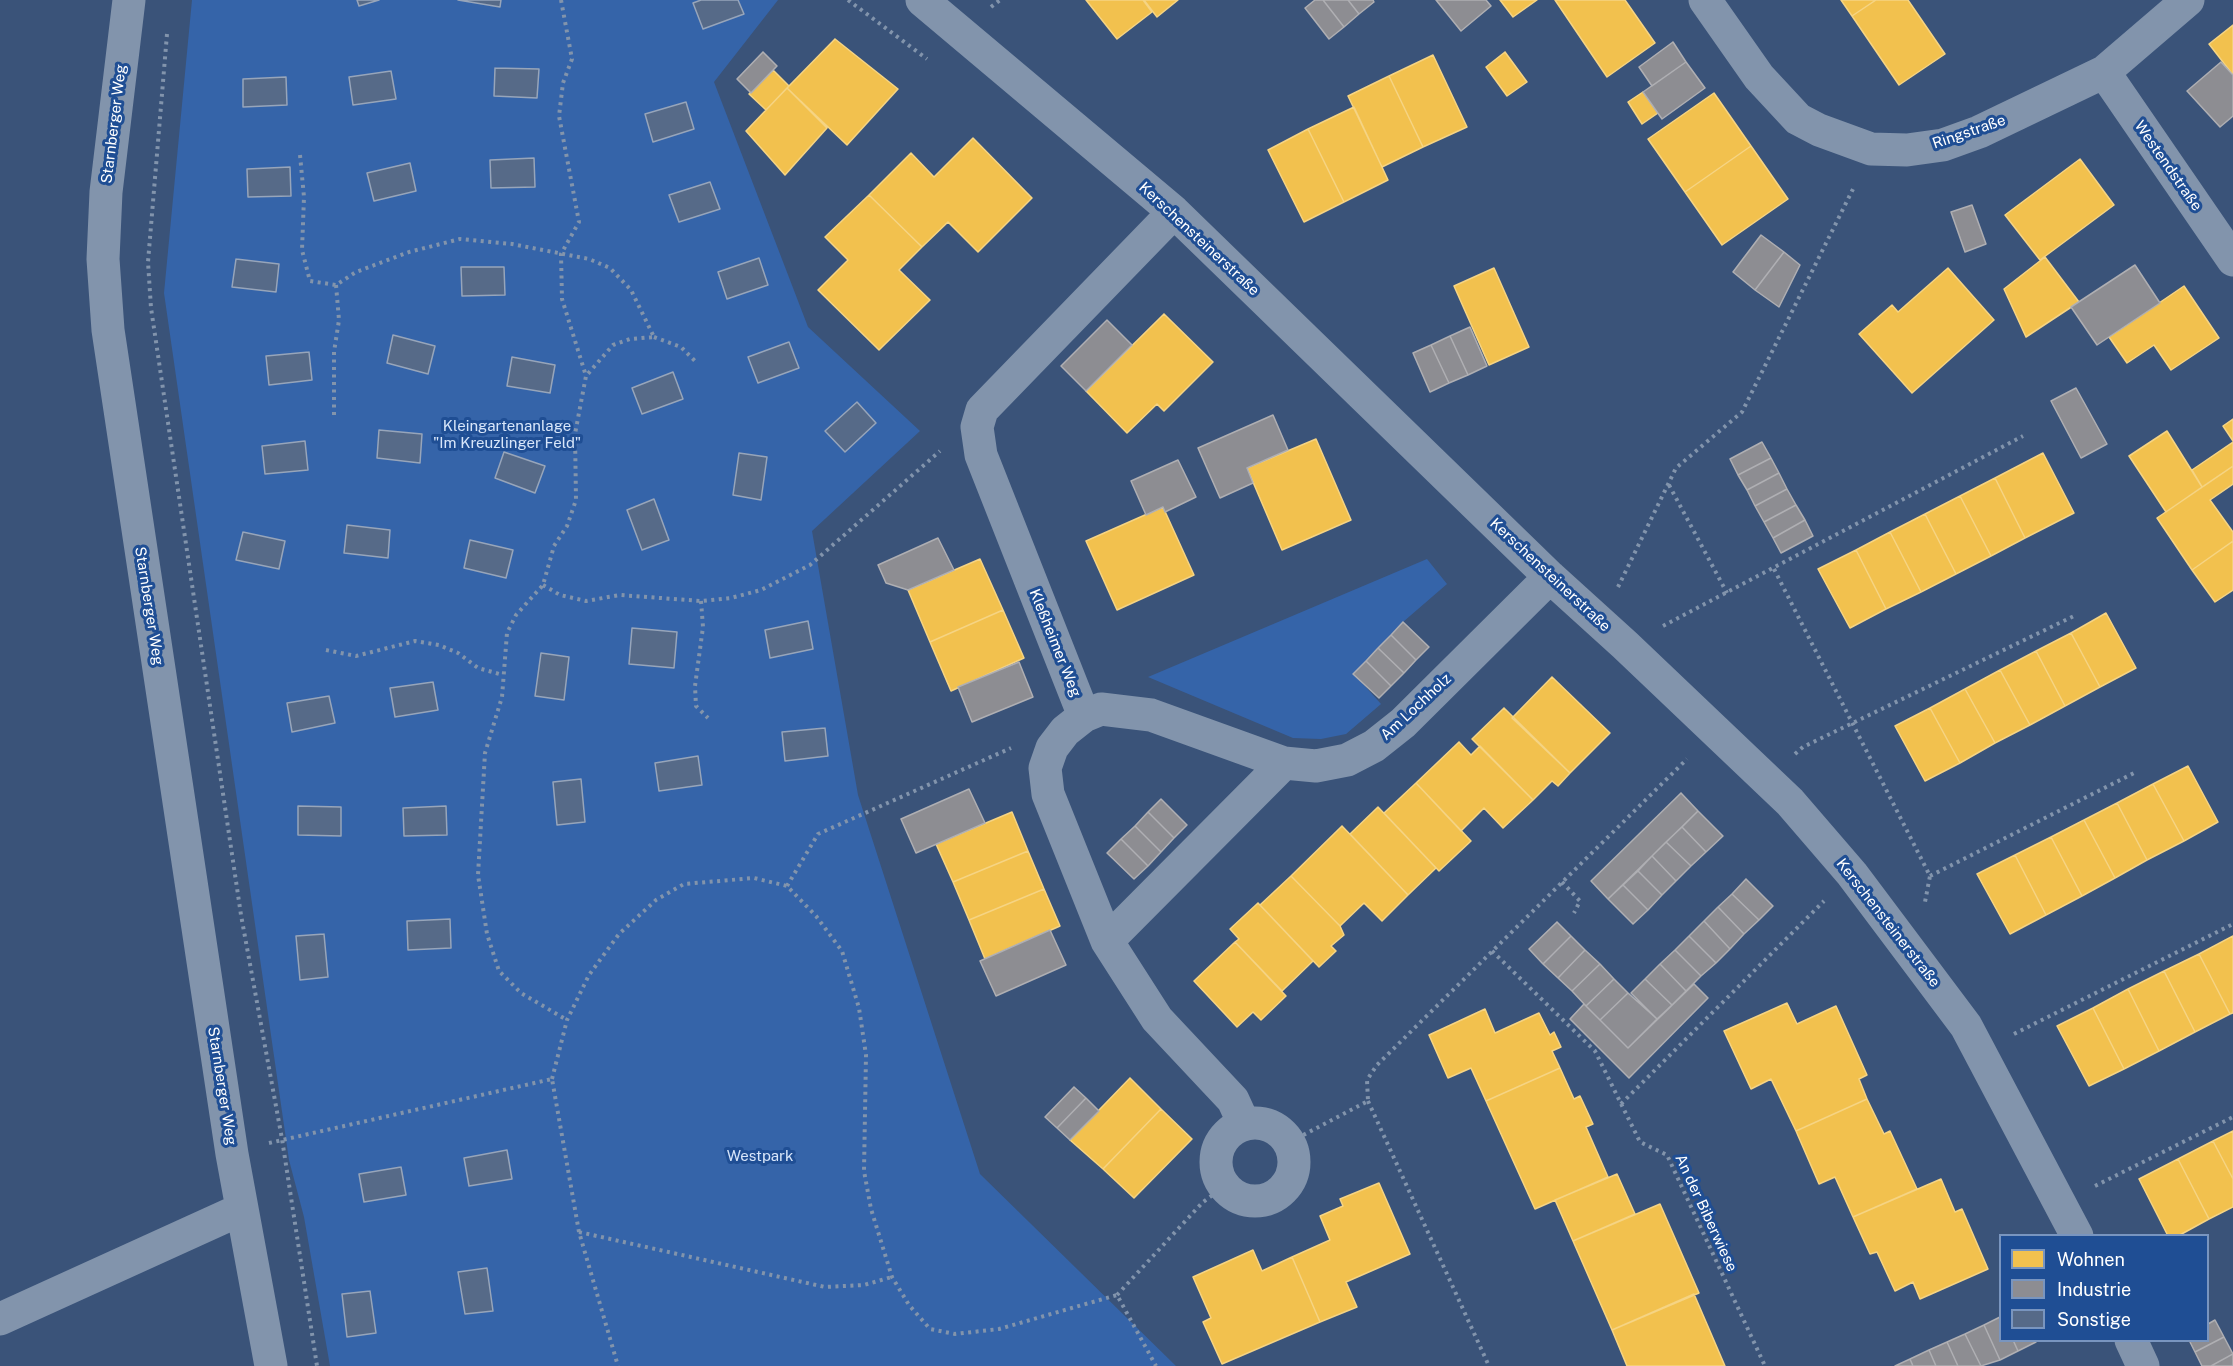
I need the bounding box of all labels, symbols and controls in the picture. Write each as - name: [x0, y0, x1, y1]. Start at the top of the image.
- street label: Starnberger Weg: [98, 63, 130, 185]
- street label: Ringstraße: [1930, 111, 2008, 153]
- street label: Westendstraße: [2130, 118, 2206, 214]
- street label: Kerschensteinerstraße: [1135, 178, 1263, 300]
- park label: Kleingartenanlage "Im Kreuzlinger Feld": [433, 417, 581, 452]
- street label: Kerschensteinerstraße: [1486, 514, 1614, 636]
- street label: Starnberger Weg: [131, 545, 167, 667]
- street label: Kleßheimer Weg: [1025, 586, 1085, 700]
- street label: Am Lochholz: [1377, 670, 1455, 744]
- street label: Kerschensteinerstraße: [1832, 855, 1944, 991]
- street label: Starnberger Weg: [204, 1025, 240, 1147]
- park label: Westpark: [727, 1147, 793, 1165]
- street label: An der Biberwiese: [1671, 1152, 1741, 1274]
- legend: [1999, 1234, 2209, 1342]
- text: Wohnen: [2057, 1249, 2125, 1270]
- text: Industrie: [2057, 1279, 2131, 1300]
- text: Sonstige: [2057, 1309, 2131, 1330]

